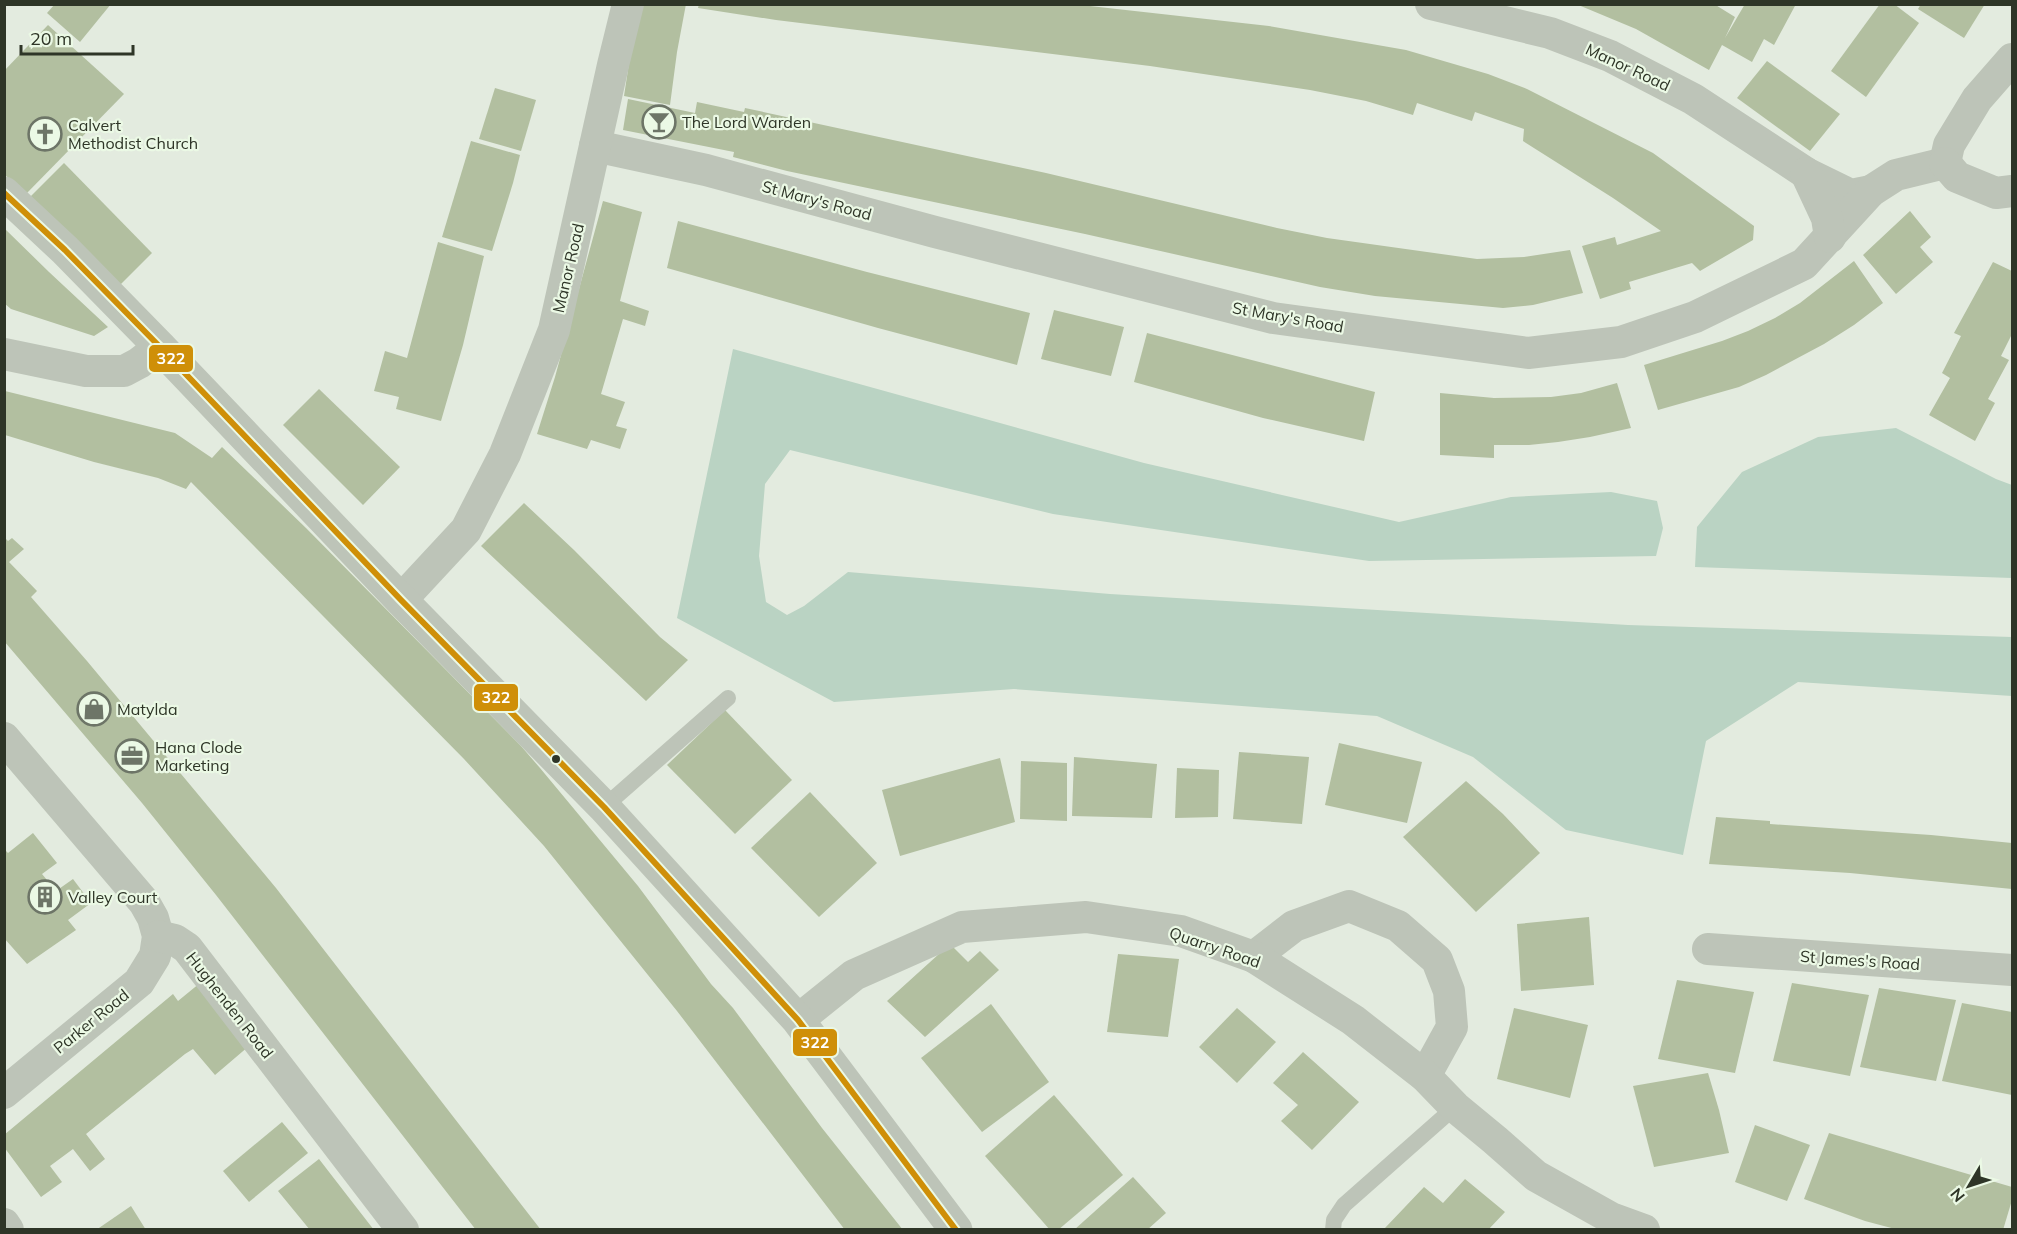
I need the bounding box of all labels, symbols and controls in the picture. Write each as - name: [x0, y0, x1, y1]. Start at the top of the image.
- scale bar: [21, 18, 134, 56]
- text: 20 m: [30, 27, 72, 50]
- street label: Manor Road: [1583, 39, 1673, 95]
- bar icon: The Lord Warden: [641, 104, 677, 140]
- place label: The Lord Warden: [682, 112, 811, 132]
- place label: Calvert Methodist Church: [68, 115, 198, 153]
- church icon: Calvert Methodist Church: [27, 116, 63, 152]
- street label: St Mary's Road: [760, 176, 874, 224]
- street label: Manor Road: [548, 221, 588, 315]
- street label: St Mary's Road: [1231, 297, 1345, 337]
- line badge: 322: [148, 344, 194, 373]
- text: 322: [157, 348, 185, 368]
- line badge: 322: [473, 683, 519, 712]
- text: 322: [482, 687, 510, 707]
- shop icon: Matylda: [76, 691, 112, 727]
- place label: Matylda: [117, 699, 178, 719]
- place label: Hana Clode Marketing: [155, 737, 242, 775]
- office icon: Hana Clode Marketing: [114, 738, 150, 774]
- unlabelled marker: [550, 753, 562, 765]
- building icon: Valley Court: [27, 879, 63, 915]
- place label: Valley Court: [68, 887, 158, 907]
- street label: Quarry Road: [1167, 922, 1263, 972]
- street label: St James's Road: [1799, 946, 1921, 974]
- street label: Hughenden Road: [182, 948, 278, 1062]
- street label: Parker Road: [49, 984, 133, 1058]
- line badge: 322: [792, 1028, 838, 1057]
- text: 322: [801, 1032, 829, 1052]
- north arrow: [1939, 1156, 1999, 1216]
- text: N: [1946, 1184, 1969, 1206]

